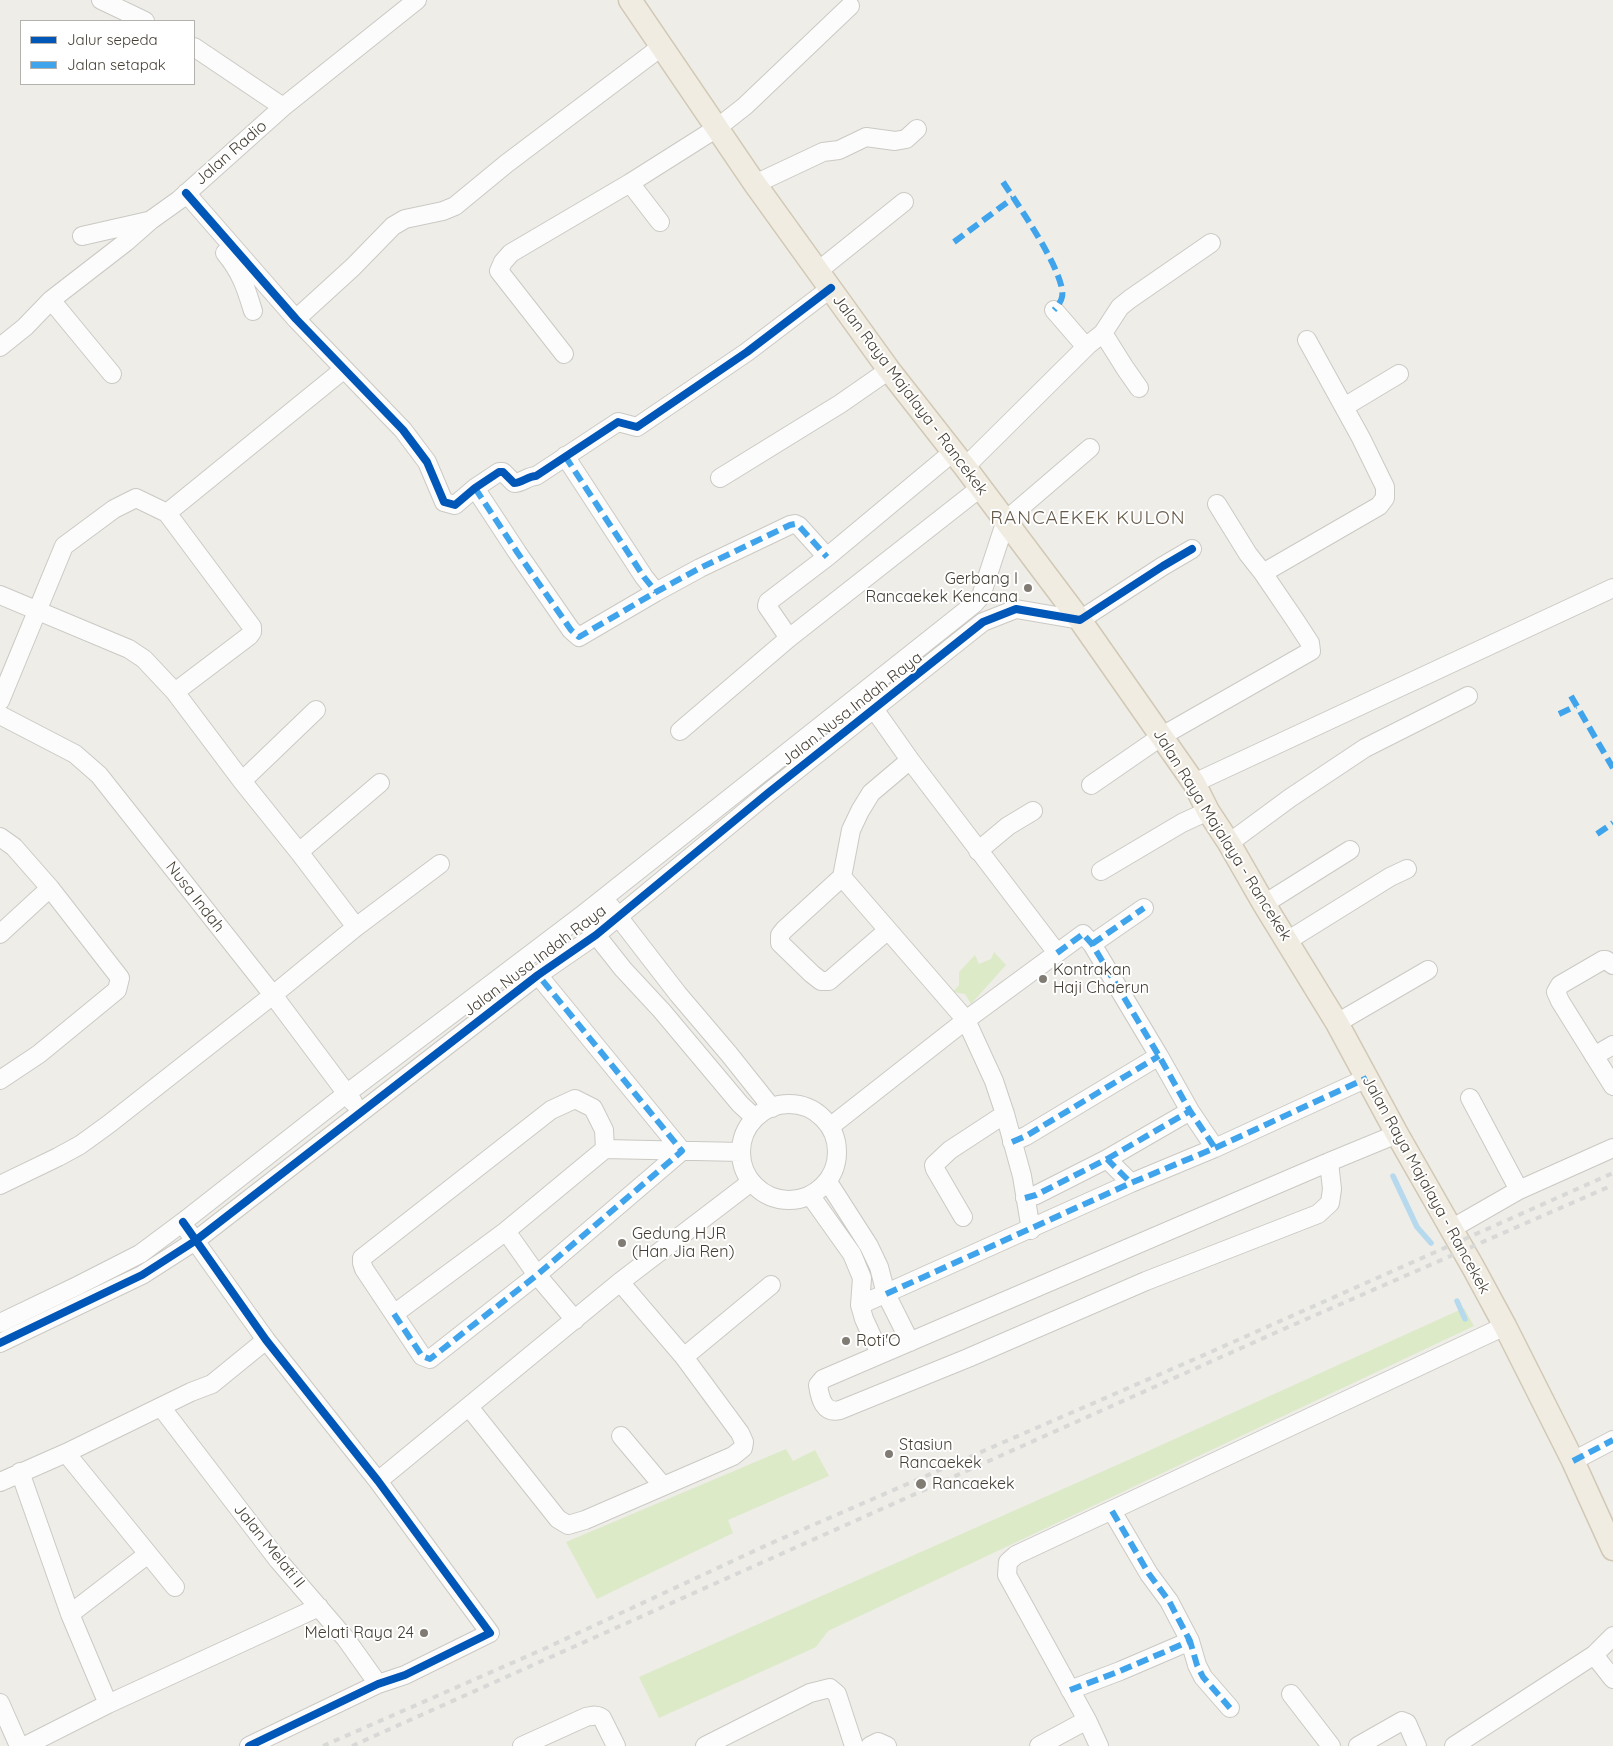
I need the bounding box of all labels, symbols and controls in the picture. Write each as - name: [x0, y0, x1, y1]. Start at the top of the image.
- legend: [20, 20, 195, 85]
- text: Jalur sepeda: [67, 30, 158, 49]
- text: Jalan setapak: [67, 55, 166, 74]
- street label: Jalan Radio: [191, 117, 271, 189]
- street label: Jalan Raya Majalaya - Rancekek: [828, 291, 992, 499]
- district label: RANCAEKEK KULON: [988, 507, 1188, 529]
- place label: Gerbang I Rancaekek Kencana: [865, 569, 1018, 607]
- marker: Gerbang I Rancaekek Kencana: [1022, 582, 1034, 594]
- street label: Jalan Nusa Indah Raya: [778, 648, 926, 770]
- street label: Jalan Raya Majalaya - Rancekek: [1149, 725, 1295, 945]
- street label: Nusa Indah: [162, 858, 228, 936]
- street label: Jalan Nusa Indah Raya: [460, 901, 610, 1021]
- place label: Kontrakan Haji Chaerun: [1053, 960, 1149, 998]
- marker: Kontrakan Haji Chaerun: [1037, 973, 1049, 985]
- street label: Jalan Raya Majalaya - Rancekek: [1358, 1073, 1494, 1297]
- place label: Gedung HJR (Han Jia Ren): [632, 1224, 734, 1262]
- marker: Gedung HJR (Han Jia Ren): [616, 1237, 628, 1249]
- place label: Roti'O: [856, 1331, 900, 1351]
- marker: Roti'O: [840, 1335, 852, 1347]
- place label: Stasiun Rancaekek: [899, 1435, 982, 1473]
- marker: Stasiun Rancaekek: [883, 1448, 895, 1460]
- place label: Rancaekek: [932, 1474, 1015, 1494]
- marker: Rancaekek: [914, 1477, 928, 1491]
- street label: Jalan Melati II: [229, 1500, 309, 1592]
- place label: Melati Raya 24: [304, 1623, 414, 1643]
- marker: Melati Raya 24: [418, 1627, 430, 1639]

